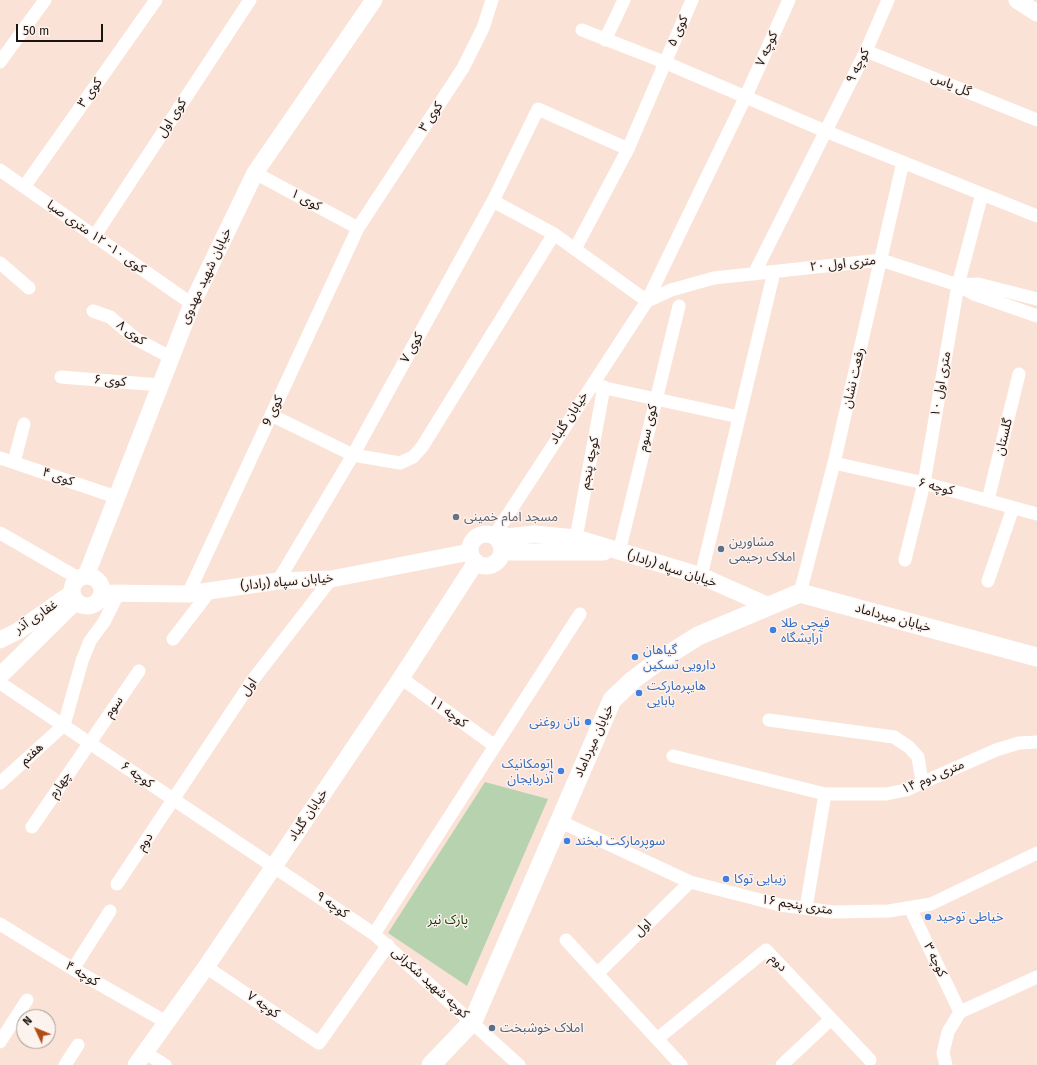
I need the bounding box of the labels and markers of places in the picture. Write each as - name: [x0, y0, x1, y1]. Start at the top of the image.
- place label: مسجد امام خمینی: [464, 509, 558, 525]
- marker: مسجد امام خمینی: [451, 512, 461, 522]
- place label: مشاورین املاک رحیمی: [729, 534, 795, 565]
- marker: مشاورین املاک رحیمی: [716, 544, 726, 554]
- place label: قیچی طلا آرایشگاه: [781, 615, 830, 646]
- marker: قیچی طلا آرایشگاه: [768, 625, 778, 635]
- place label: گیاهان دارویی تسکین: [643, 642, 716, 673]
- marker: گیاهان دارویی تسکین: [630, 652, 640, 662]
- place label: هایپرمارکت بابایی: [647, 678, 706, 709]
- marker: هایپرمارکت بابایی: [634, 688, 644, 698]
- place label: نان روغنی: [529, 714, 580, 730]
- marker: نان روغنی: [583, 717, 593, 727]
- place label: اتومکانیک آذربایجان: [502, 756, 553, 787]
- marker: اتومکانیک آذربایجان: [556, 766, 566, 776]
- place label: سوپرمارکت لبخند: [575, 833, 665, 849]
- marker: سوپرمارکت لبخند: [562, 836, 572, 846]
- place label: زیبایی توکا: [734, 871, 787, 887]
- marker: زیبایی توکا: [721, 874, 731, 884]
- place label: خیاطی توحید: [936, 909, 1004, 925]
- marker: خیاطی توحید: [923, 912, 933, 922]
- place label: املاک خوشبخت: [500, 1020, 583, 1036]
- marker: املاک خوشبخت: [487, 1023, 497, 1033]

